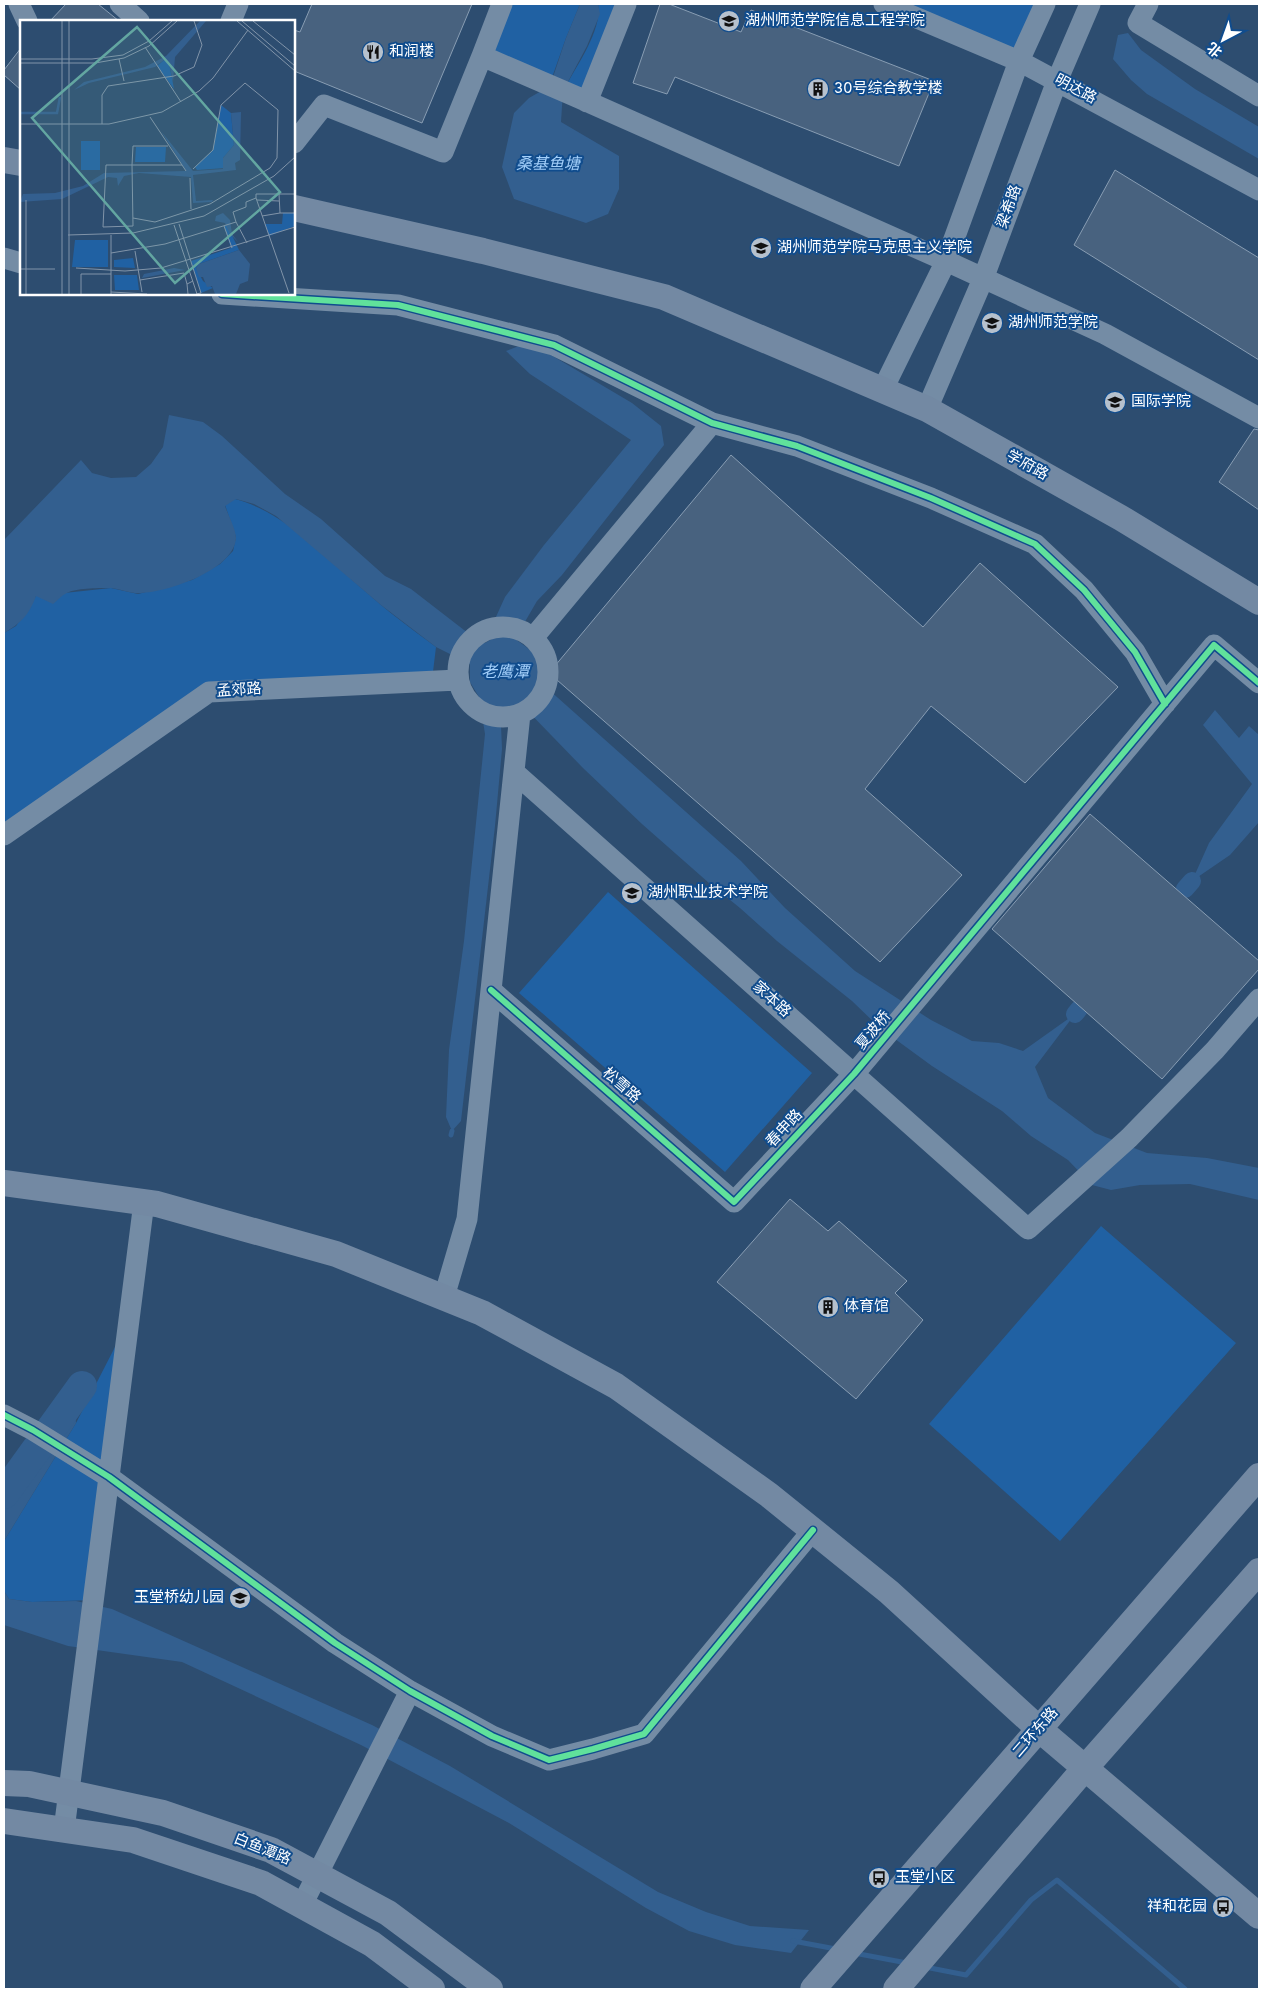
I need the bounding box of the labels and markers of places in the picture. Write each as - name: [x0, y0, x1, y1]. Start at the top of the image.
- school or university icon: 湖州师范学院信息工程学院: [717, 9, 741, 33]
- place label: 湖州师范学院信息工程学院: [745, 11, 925, 31]
- restaurant icon: 和润楼: [361, 40, 385, 64]
- place label: 和润楼: [389, 43, 434, 62]
- building icon: 30号综合教学楼: [806, 77, 830, 101]
- place label: 30号综合教学楼: [834, 80, 943, 99]
- school or university icon: 湖州师范学院马克思主义学院: [749, 236, 773, 260]
- place label: 湖州师范学院马克思主义学院: [777, 238, 972, 258]
- school or university icon: 湖州师范学院: [980, 311, 1004, 335]
- place label: 湖州师范学院: [1008, 313, 1098, 333]
- school or university icon: 国际学院: [1103, 390, 1127, 414]
- place label: 国际学院: [1131, 393, 1191, 412]
- school or university icon: 湖州职业技术学院: [620, 881, 644, 905]
- place label: 湖州职业技术学院: [648, 883, 768, 903]
- building icon: 体育馆: [816, 1295, 840, 1319]
- place label: 体育馆: [844, 1298, 889, 1317]
- school or university icon: 玉堂桥幼儿园: [228, 1586, 252, 1610]
- place label: 玉堂桥幼儿园: [134, 1589, 224, 1608]
- bus stop icon: 玉堂小区: [867, 1866, 891, 1890]
- place label: 玉堂小区: [895, 1869, 955, 1888]
- bus stop icon: 祥和花园: [1211, 1895, 1235, 1919]
- place label: 祥和花园: [1147, 1898, 1207, 1917]

